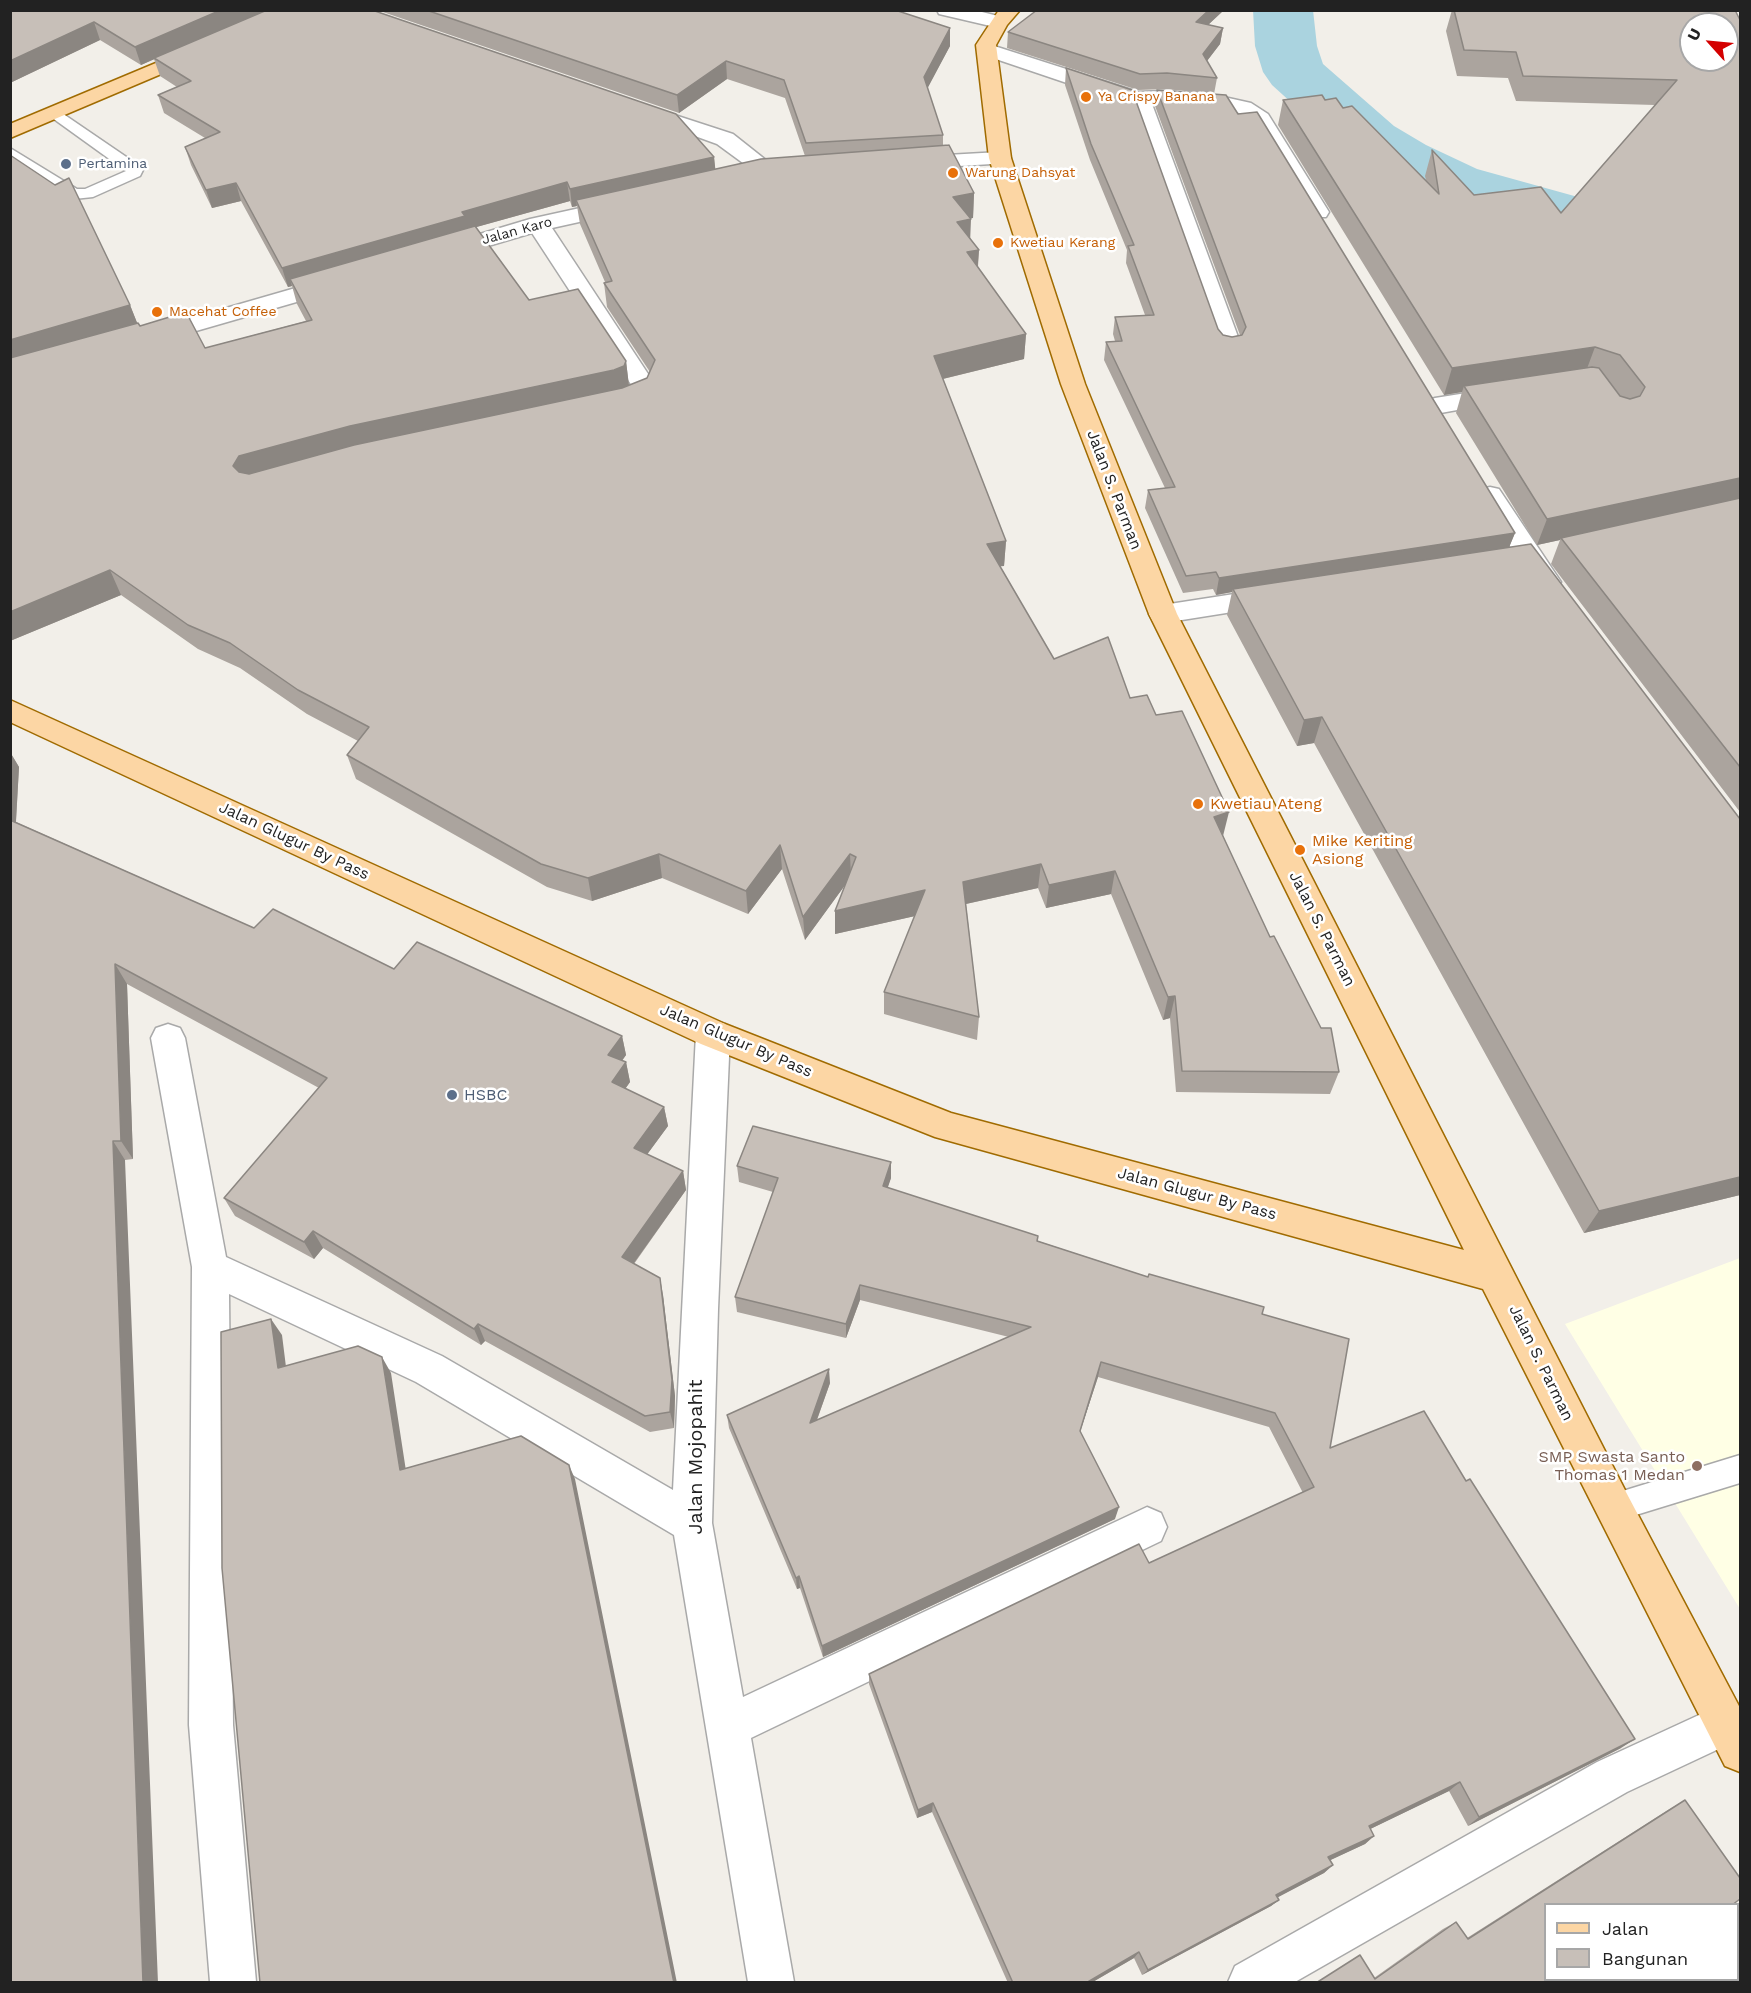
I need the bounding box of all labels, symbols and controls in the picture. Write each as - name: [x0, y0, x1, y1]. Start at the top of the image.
- north arrow: [1679, 12, 1739, 72]
- text: U: [1683, 25, 1705, 44]
- place label: Ya Crispy Banana: [1098, 89, 1215, 105]
- marker: Ya Crispy Banana: [1079, 90, 1093, 104]
- place label: Pertamina: [78, 156, 147, 172]
- marker: Pertamina: [59, 157, 73, 171]
- place label: Warung Dahsyat: [965, 165, 1075, 181]
- marker: Warung Dahsyat: [946, 166, 960, 180]
- street label: Jalan Karo: [480, 214, 554, 248]
- place label: Kwetiau Kerang: [1010, 235, 1115, 251]
- marker: Kwetiau Kerang: [991, 236, 1005, 250]
- place label: Macehat Coffee: [169, 304, 277, 320]
- marker: Macehat Coffee: [150, 305, 164, 319]
- street label: Jalan S. Parman: [1082, 427, 1146, 553]
- place label: Kwetiau Ateng: [1210, 794, 1322, 814]
- marker: Kwetiau Ateng: [1191, 797, 1205, 811]
- street label: Jalan Glugur By Pass: [216, 798, 372, 884]
- place label: Mike Keriting Asiong: [1312, 831, 1413, 869]
- marker: Mike Keriting Asiong: [1293, 843, 1307, 857]
- street label: Jalan S. Parman: [1285, 868, 1359, 990]
- street label: Jalan Glugur By Pass: [657, 1000, 815, 1082]
- place label: HSBC: [464, 1085, 507, 1105]
- marker: HSBC: [445, 1088, 459, 1102]
- street label: Jalan Glugur By Pass: [1115, 1164, 1279, 1224]
- street label: Jalan S. Parman: [1505, 1302, 1577, 1424]
- street label: Jalan Mojopahit: [684, 1379, 708, 1535]
- place label: SMP Swasta Santo Thomas 1 Medan: [1538, 1447, 1685, 1485]
- marker: SMP Swasta Santo Thomas 1 Medan: [1690, 1459, 1704, 1473]
- legend: [1544, 1903, 1739, 1981]
- text: Jalan: [1602, 1918, 1649, 1939]
- text: Bangunan: [1602, 1948, 1688, 1969]

